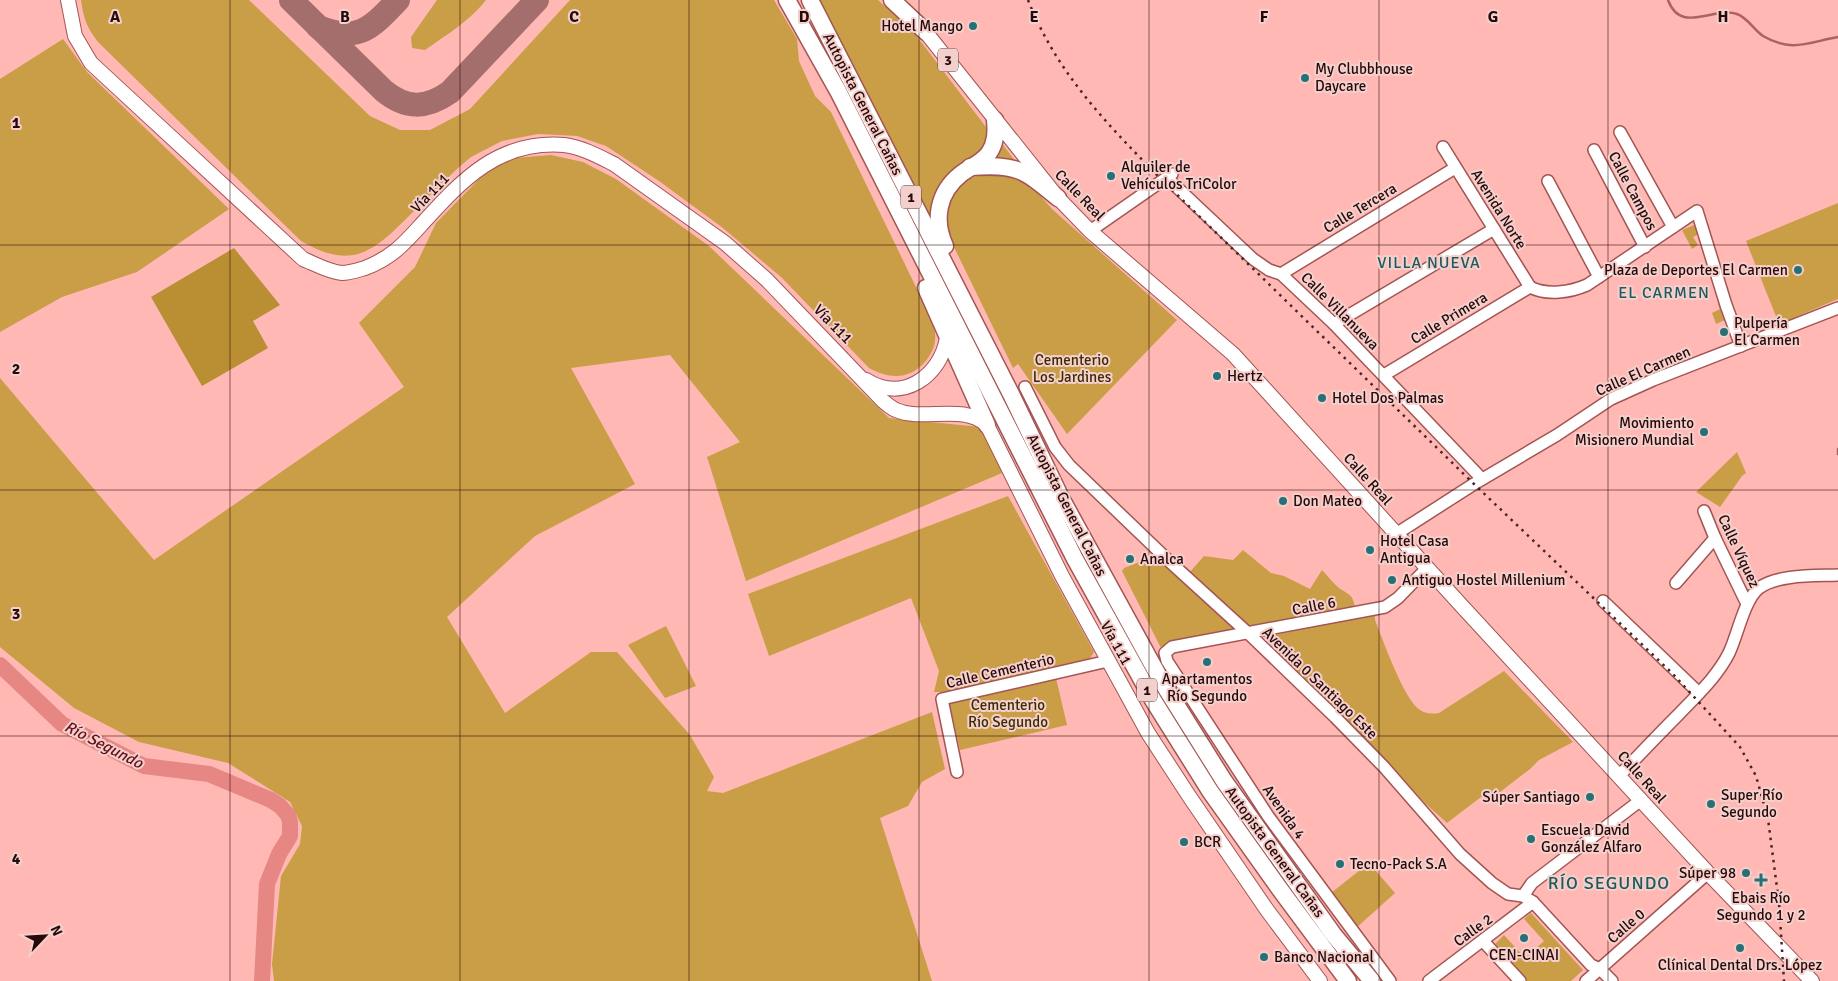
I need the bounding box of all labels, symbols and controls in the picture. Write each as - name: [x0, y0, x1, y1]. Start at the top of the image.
- text: A: [110, 7, 121, 27]
- text: B: [340, 7, 350, 27]
- text: C: [569, 7, 579, 27]
- text: D: [799, 7, 810, 27]
- text: E: [1029, 7, 1039, 27]
- text: F: [1260, 7, 1269, 27]
- text: G: [1488, 7, 1498, 27]
- text: H: [1718, 7, 1728, 27]
- place label: Hotel Mango: [881, 17, 963, 35]
- marker: Hotel Mango: [967, 20, 979, 32]
- street label: Autopista General Cañas: [819, 30, 907, 179]
- road number: 3: [938, 48, 958, 72]
- place label: My Clubbhouse Daycare: [1315, 60, 1413, 95]
- marker: My Clubbhouse Daycare: [1299, 72, 1311, 84]
- text: 1: [12, 113, 21, 133]
- street label: Calle Campos: [1605, 148, 1661, 234]
- place label: Alquiler de Vehículos TriColor: [1121, 158, 1237, 193]
- street label: Calle Real: [1051, 166, 1109, 224]
- street label: Avenida Norte: [1467, 166, 1531, 252]
- street label: Vía 111: [407, 170, 453, 216]
- marker: Alquiler de Vehículos TriColor: [1105, 170, 1117, 182]
- street label: Calle Tercera: [1320, 179, 1400, 237]
- road number: 1: [901, 186, 921, 208]
- district label: VILLA NUEVA: [1377, 253, 1481, 273]
- place label: Plaza de Deportes El Carmen: [1604, 261, 1788, 279]
- marker: Plaza de Deportes El Carmen: [1792, 264, 1804, 276]
- street label: Calle Villanueva: [1297, 268, 1383, 354]
- district label: EL CARMEN: [1618, 283, 1710, 303]
- street label: Calle Primera: [1407, 288, 1491, 348]
- street label: Vía 111: [810, 301, 856, 347]
- place label: Pulpería El Carmen: [1734, 314, 1800, 349]
- marker: Pulpería El Carmen: [1718, 326, 1730, 338]
- street label: Calle El Carmen: [1593, 342, 1693, 400]
- park label: Cementerio Los Jardines: [1033, 351, 1112, 386]
- text: 2: [12, 359, 20, 379]
- place label: Hertz: [1227, 367, 1263, 385]
- marker: Hertz: [1211, 370, 1223, 382]
- place label: Hotel Dos Palmas: [1332, 389, 1444, 407]
- marker: Hotel Dos Palmas: [1316, 392, 1328, 404]
- place label: Movimiento Misionero Mundial: [1575, 414, 1694, 449]
- marker: Movimiento Misionero Mundial: [1698, 426, 1710, 438]
- street label: Autopista General Cañas: [1023, 431, 1111, 580]
- street label: Calle Real: [1340, 449, 1396, 509]
- place label: Don Mateo: [1293, 492, 1362, 510]
- marker: Don Mateo: [1277, 495, 1289, 507]
- street label: Calle Víquez: [1714, 511, 1764, 591]
- place label: Hotel Casa Antigua: [1380, 532, 1449, 567]
- marker: Hotel Casa Antigua: [1364, 544, 1376, 556]
- place label: Analca: [1140, 550, 1184, 568]
- marker: Analca: [1124, 553, 1136, 565]
- place label: Antiguo Hostel Millenium: [1402, 571, 1565, 589]
- marker: Antiguo Hostel Millenium: [1386, 574, 1398, 586]
- street label: Calle 6: [1291, 593, 1337, 619]
- text: 3: [12, 604, 20, 624]
- street label: Vía 111: [1097, 618, 1135, 668]
- street label: Avenida 0 Santiago Este: [1259, 623, 1381, 743]
- street label: Calle Cementerio: [944, 650, 1056, 692]
- marker: Apartamentos Río Segundo: [1201, 656, 1213, 668]
- place label: Apartamentos Río Segundo: [1162, 670, 1253, 705]
- road number: 1: [1137, 678, 1157, 702]
- park label: Cementerio Río Segundo: [968, 696, 1048, 731]
- water label: Río Segundo: [61, 717, 147, 773]
- street label: Calle Real: [1614, 747, 1670, 807]
- street label: Avenida 4: [1259, 781, 1309, 843]
- street label: Autopista General Cañas: [1221, 783, 1329, 921]
- place label: Super Río Segundo: [1721, 786, 1783, 821]
- place label: Súper Santiago: [1482, 788, 1580, 806]
- marker: Súper Santiago: [1584, 791, 1596, 803]
- marker: Super Río Segundo: [1705, 798, 1717, 810]
- place label: Escuela David González Alfaro: [1541, 821, 1642, 856]
- place label: BCR: [1194, 833, 1221, 851]
- marker: Escuela David González Alfaro: [1525, 833, 1537, 845]
- marker: BCR: [1178, 836, 1190, 848]
- text: 4: [12, 849, 21, 869]
- place label: Tecno-Pack S.A: [1350, 855, 1447, 873]
- marker: Tecno-Pack S.A: [1334, 858, 1346, 870]
- place label: Súper 98: [1679, 864, 1736, 882]
- marker: Súper 98: [1740, 867, 1752, 879]
- district label: RÍO SEGUNDO: [1548, 872, 1670, 894]
- marker: Ebais Río Segundo 1 y 2: [1754, 873, 1768, 887]
- place label: Ebais Río Segundo 1 y 2: [1716, 889, 1806, 924]
- street label: Calle 0: [1604, 905, 1648, 947]
- street label: Calle 2: [1450, 910, 1496, 950]
- north arrow: [20, 911, 70, 961]
- text: N: [47, 923, 66, 939]
- marker: CEN-CINAI: [1518, 932, 1530, 944]
- marker: Clínical Dental Drs. López: [1734, 942, 1746, 954]
- place label: CEN-CINAI: [1489, 946, 1559, 964]
- place label: Banco Nacional: [1274, 948, 1374, 966]
- marker: Banco Nacional: [1258, 951, 1270, 963]
- place label: Clínical Dental Drs. López: [1658, 956, 1823, 974]

